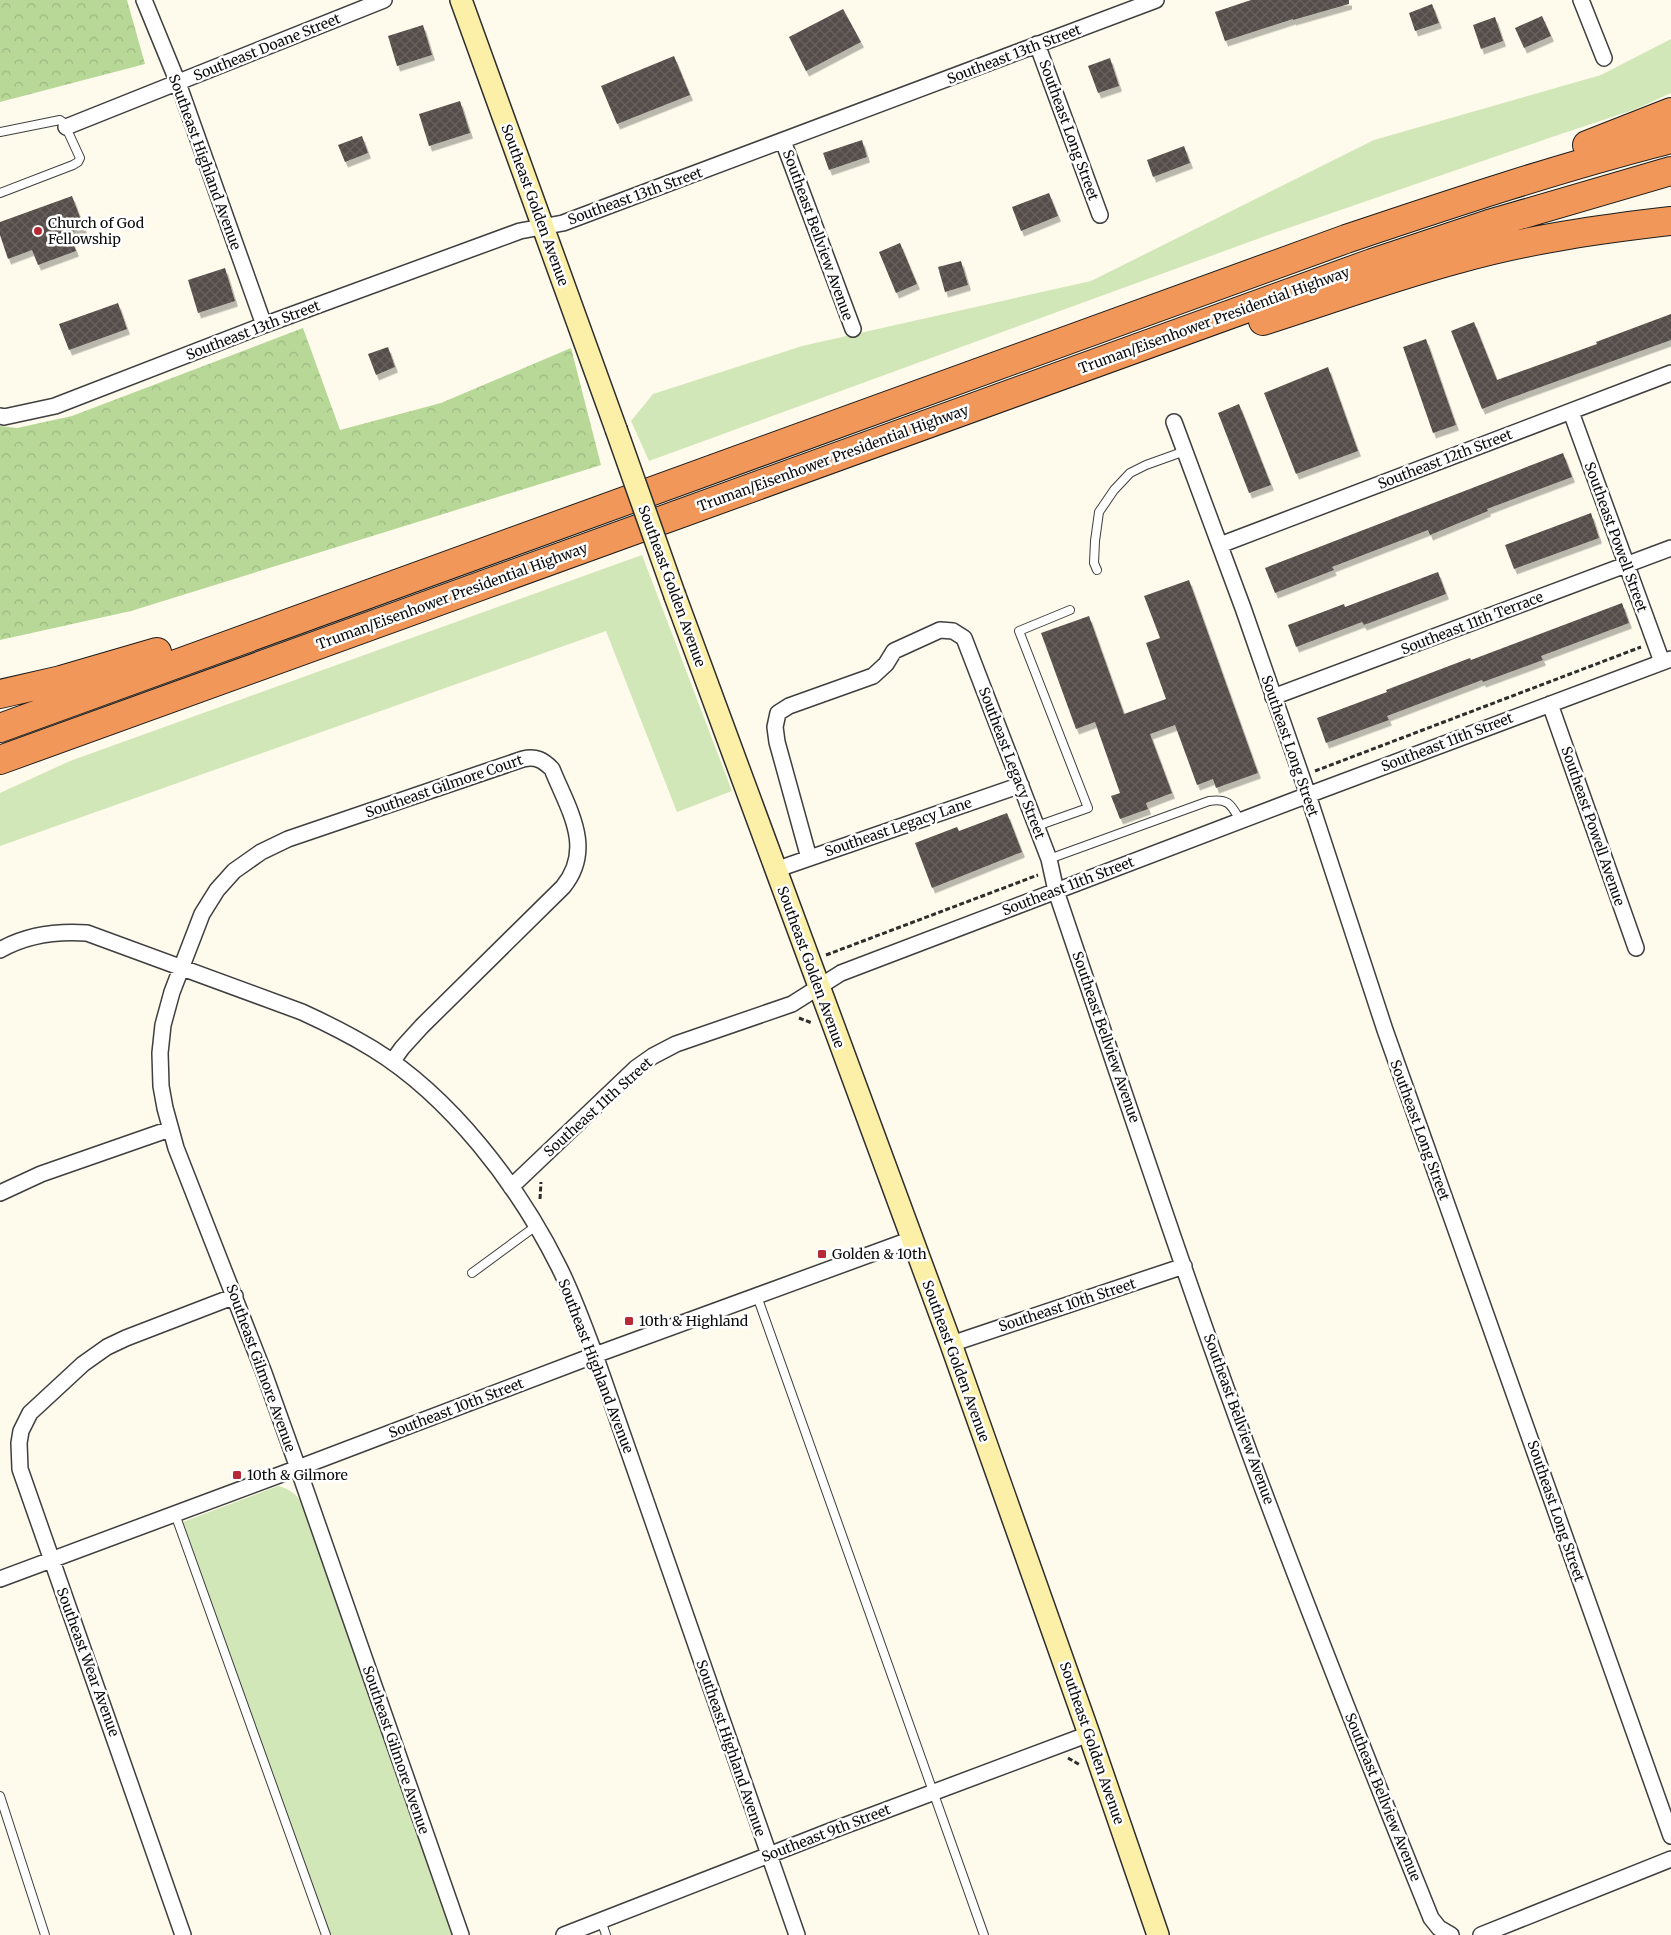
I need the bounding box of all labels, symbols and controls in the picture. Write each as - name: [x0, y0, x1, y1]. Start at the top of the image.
- street label: Southeast Doane Street: [191, 9, 344, 85]
- street label: Southeast 13th Street: [944, 20, 1084, 88]
- street label: Southeast Long Street: [1035, 57, 1103, 203]
- street label: Southeast Highland Avenue: [165, 72, 245, 252]
- street label: Southeast Golden Avenue: [497, 122, 573, 288]
- street label: Southeast Bellview Avenue: [779, 147, 857, 323]
- street label: Southeast 13th Street: [565, 163, 705, 229]
- place label: Church of God Fellowship: [48, 214, 145, 248]
- marker: Church of God Fellowship: [32, 225, 44, 237]
- street label: Truman/Eisenhower Presidential Highway: [1076, 262, 1353, 378]
- street label: Southeast 13th Street: [183, 296, 323, 364]
- street label: Truman/Eisenhower Presidential Highway: [695, 400, 972, 516]
- street label: Southeast 12th Street: [1375, 425, 1515, 493]
- street label: Southeast Powell Street: [1580, 460, 1652, 615]
- street label: Southeast Golden Avenue: [634, 503, 710, 669]
- street label: Truman/Eisenhower Presidential Highway: [314, 538, 591, 654]
- street label: Southeast 11th Terrace: [1398, 588, 1546, 658]
- street label: Southeast Long Street: [1257, 673, 1323, 820]
- street label: Southeast Legacy Street: [975, 685, 1049, 842]
- street label: Southeast 11th Street: [1378, 708, 1516, 776]
- street label: Southeast Powell Avenue: [1557, 744, 1629, 908]
- street label: Southeast Gilmore Court: [363, 750, 526, 821]
- street label: Southeast Legacy Lane: [822, 793, 974, 861]
- street label: Southeast 11th Street: [999, 852, 1137, 920]
- street label: Southeast Golden Avenue: [773, 884, 849, 1050]
- street label: Southeast Bellview Avenue: [1068, 949, 1144, 1125]
- street label: Southeast 11th Street: [540, 1053, 656, 1161]
- street label: Southeast Long Street: [1386, 1057, 1454, 1203]
- place label: Golden & 10th: [832, 1245, 927, 1263]
- marker: Golden & 10th: [816, 1248, 828, 1260]
- street label: Southeast 10th Street: [996, 1274, 1138, 1336]
- street label: Southeast Highland Avenue: [554, 1276, 638, 1456]
- street label: Southeast Golden Avenue: [918, 1278, 994, 1444]
- street label: Southeast Gilmore Avenue: [222, 1282, 300, 1454]
- place label: 10th & Highland: [639, 1312, 749, 1330]
- marker: 10th & Highland: [623, 1315, 635, 1327]
- street label: Southeast Bellview Avenue: [1200, 1331, 1278, 1507]
- street label: Southeast 10th Street: [386, 1374, 527, 1442]
- street label: Southeast Long Street: [1523, 1438, 1589, 1585]
- place label: 10th & Gilmore: [247, 1466, 348, 1484]
- marker: 10th & Gilmore: [231, 1469, 243, 1481]
- street label: Southeast Wear Avenue: [53, 1585, 123, 1739]
- street label: Southeast Highland Avenue: [692, 1657, 770, 1839]
- street label: Southeast Golden Avenue: [1056, 1659, 1128, 1827]
- street label: Southeast Gilmore Avenue: [359, 1663, 433, 1837]
- street label: Southeast Bellview Avenue: [1341, 1710, 1425, 1884]
- street label: Southeast 9th Street: [759, 1800, 894, 1866]

